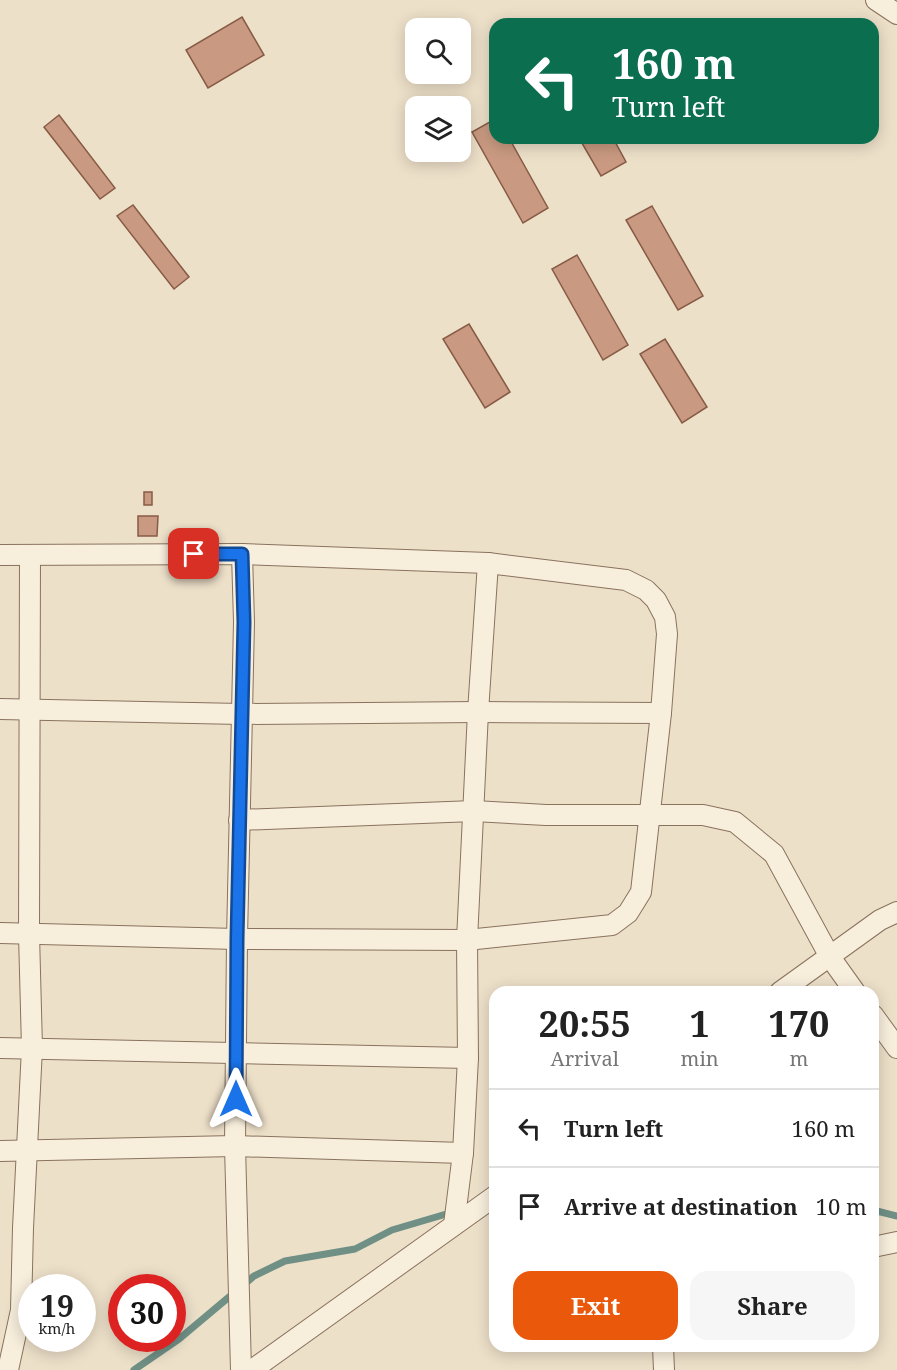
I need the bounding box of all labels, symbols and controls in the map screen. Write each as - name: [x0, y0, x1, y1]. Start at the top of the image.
- map controls: [405, 18, 471, 162]
- button: search: [405, 18, 471, 84]
- text: 160 m: [612, 34, 736, 91]
- icon: left: [513, 42, 591, 120]
- text: Turn left: [612, 88, 725, 125]
- button: layers: [405, 96, 471, 162]
- pin: [168, 528, 219, 579]
- icon: arrive: [177, 537, 210, 570]
- text: 20:55: [539, 999, 631, 1048]
- text: 1: [689, 999, 710, 1048]
- text: 170: [768, 999, 829, 1048]
- text: Arrival: [551, 1045, 619, 1072]
- text: min: [681, 1045, 719, 1072]
- text: m: [789, 1045, 808, 1072]
- position arrow: [204, 1067, 268, 1131]
- icon: left: [513, 1112, 546, 1145]
- text: Turn left: [564, 1113, 663, 1143]
- text: 160 m: [792, 1113, 855, 1143]
- icon: arrive: [513, 1190, 546, 1223]
- text: Arrive at destination: [564, 1191, 798, 1221]
- text: 10 m: [816, 1191, 867, 1221]
- button: Exit: [513, 1271, 678, 1340]
- button: Share: [690, 1271, 855, 1340]
- speed limit sign: 30: [108, 1274, 186, 1352]
- text: 19: [40, 1285, 74, 1326]
- text: km/h: [39, 1318, 75, 1338]

